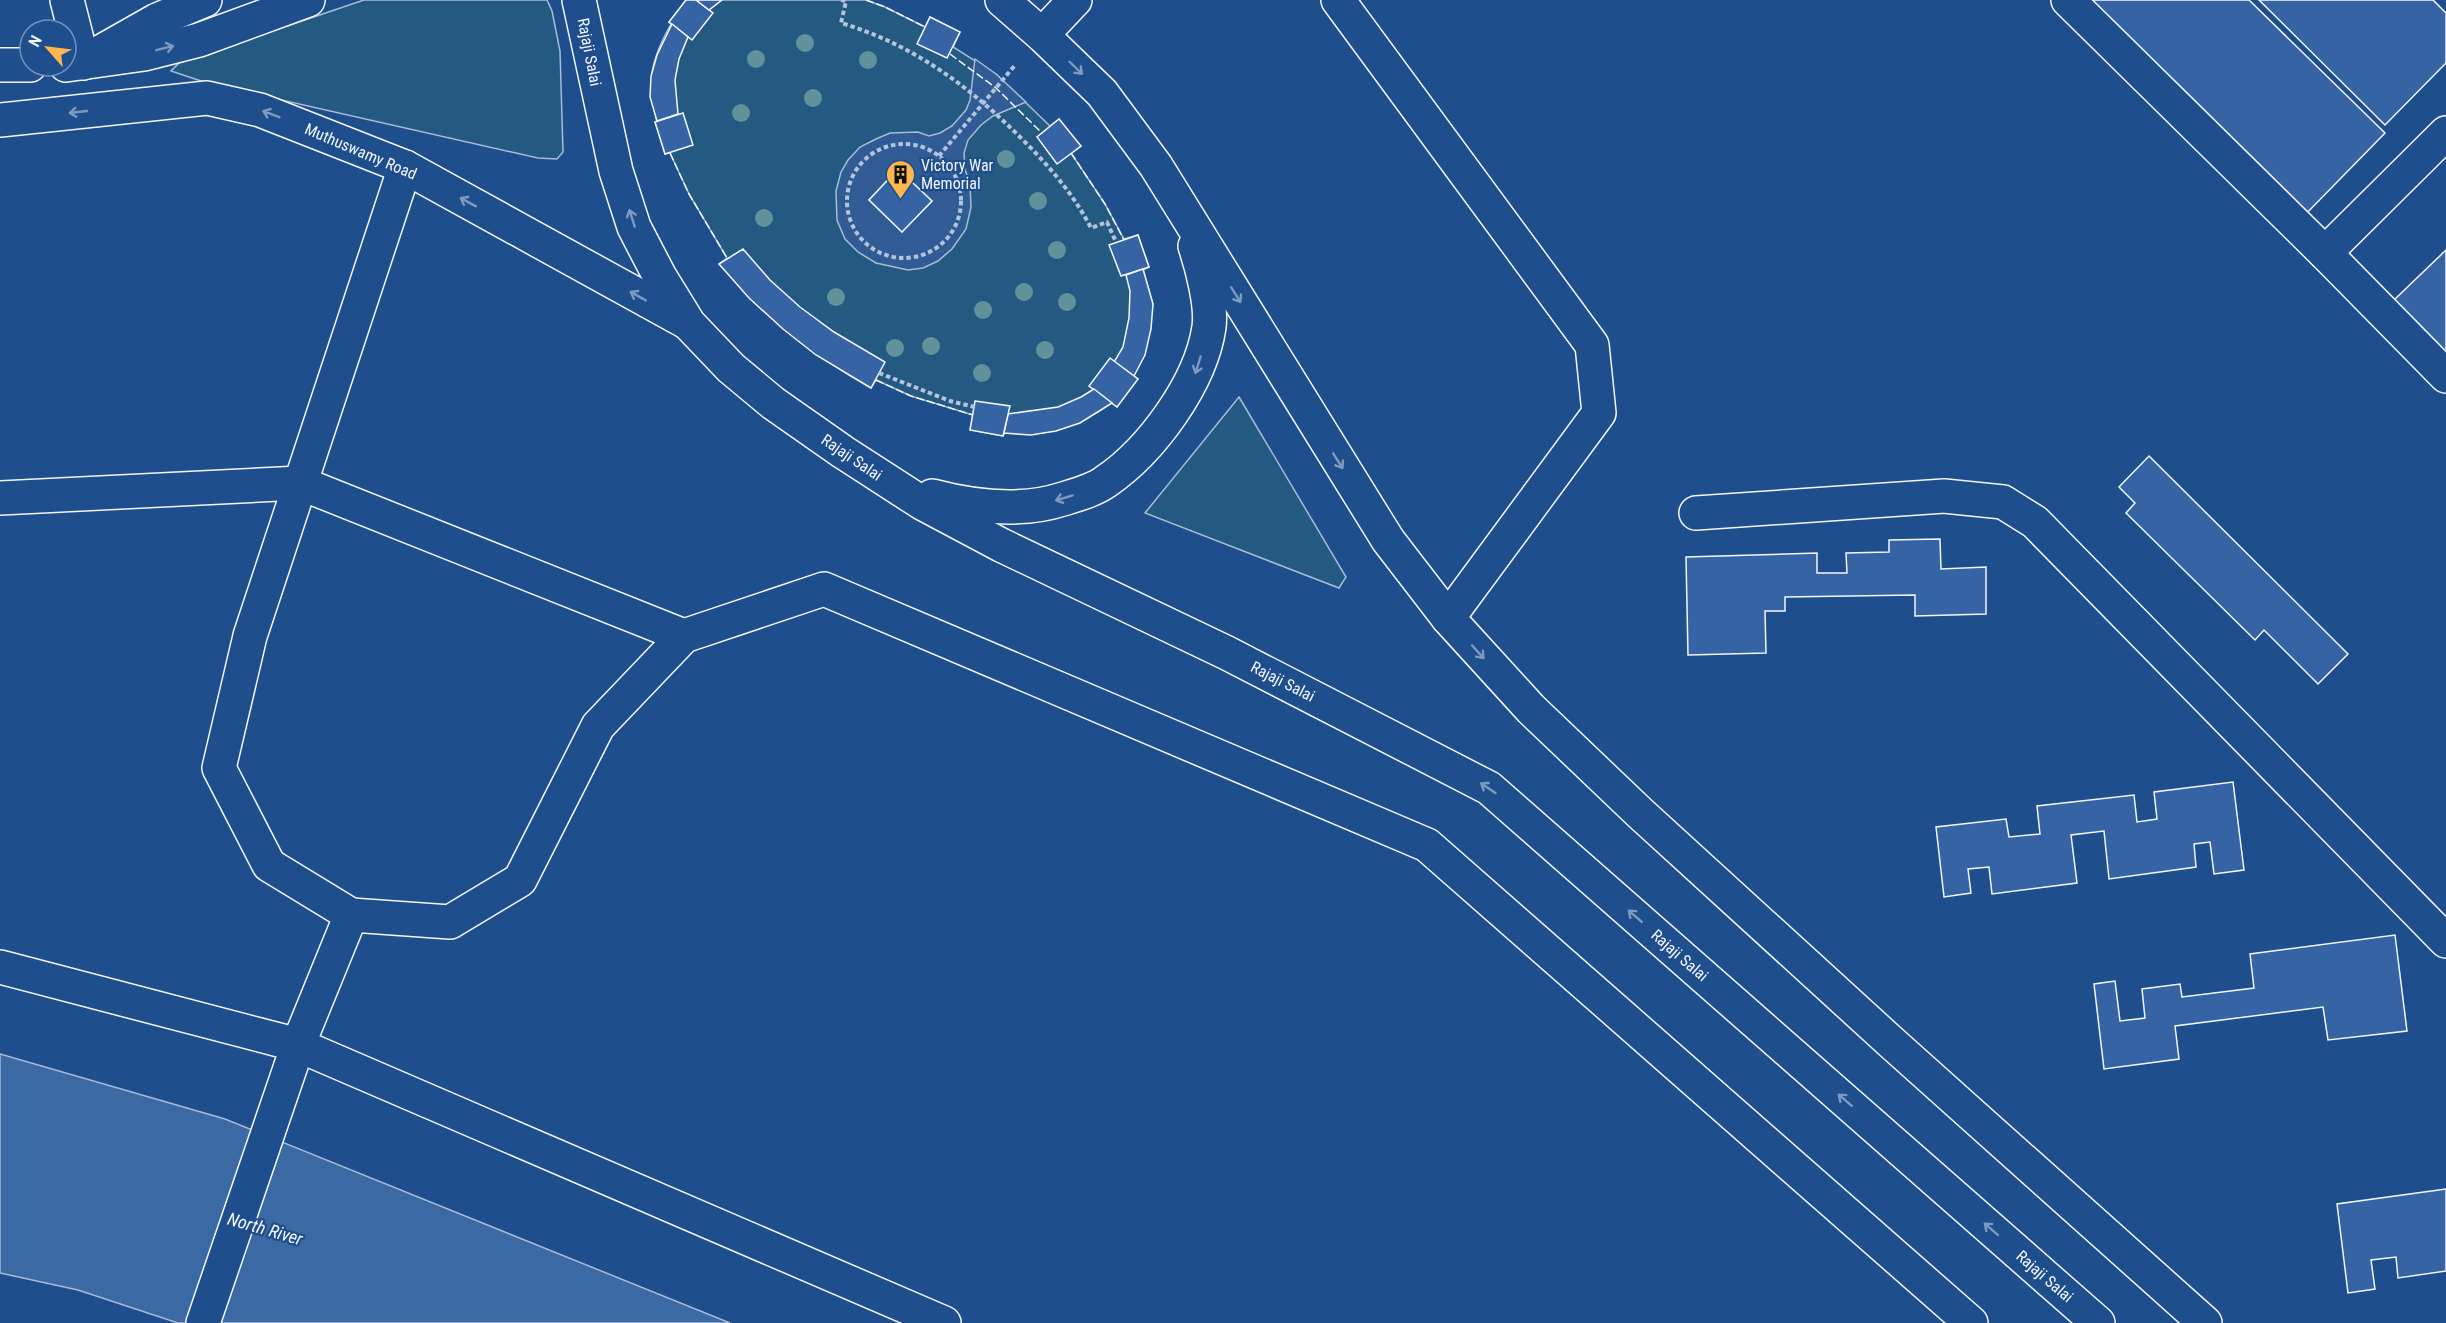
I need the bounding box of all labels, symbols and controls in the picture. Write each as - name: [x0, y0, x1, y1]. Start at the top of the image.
- street label: Rajaji Salai: [574, 16, 605, 88]
- north arrow: [18, 18, 78, 78]
- text: N: [25, 32, 46, 50]
- one-way arrow: [155, 42, 174, 54]
- one-way arrow: [1069, 60, 1084, 75]
- one-way arrow: [69, 107, 89, 118]
- one-way arrow: [262, 108, 280, 119]
- street label: Muthuswamy Road: [302, 119, 420, 184]
- place label: Victory War Memorial: [921, 156, 994, 193]
- building icon: Victory War Memorial: [884, 158, 916, 200]
- one-way arrow: [459, 195, 476, 207]
- one-way arrow: [625, 209, 636, 228]
- one-way arrow: [1231, 286, 1243, 303]
- one-way arrow: [630, 290, 647, 302]
- one-way arrow: [1191, 355, 1202, 374]
- street label: Rajaji Salai: [818, 430, 886, 485]
- one-way arrow: [1332, 452, 1344, 469]
- one-way arrow: [1055, 493, 1074, 504]
- one-way arrow: [1471, 644, 1485, 659]
- street label: Rajaji Salai: [1248, 657, 1318, 706]
- one-way arrow: [1480, 782, 1497, 794]
- one-way arrow: [1628, 909, 1643, 923]
- street label: Rajaji Salai: [1647, 925, 1712, 985]
- one-way arrow: [1838, 1093, 1853, 1107]
- water label: North River: [225, 1208, 306, 1249]
- one-way arrow: [1984, 1222, 1999, 1236]
- street label: Rajaji Salai: [2012, 1246, 2077, 1306]

